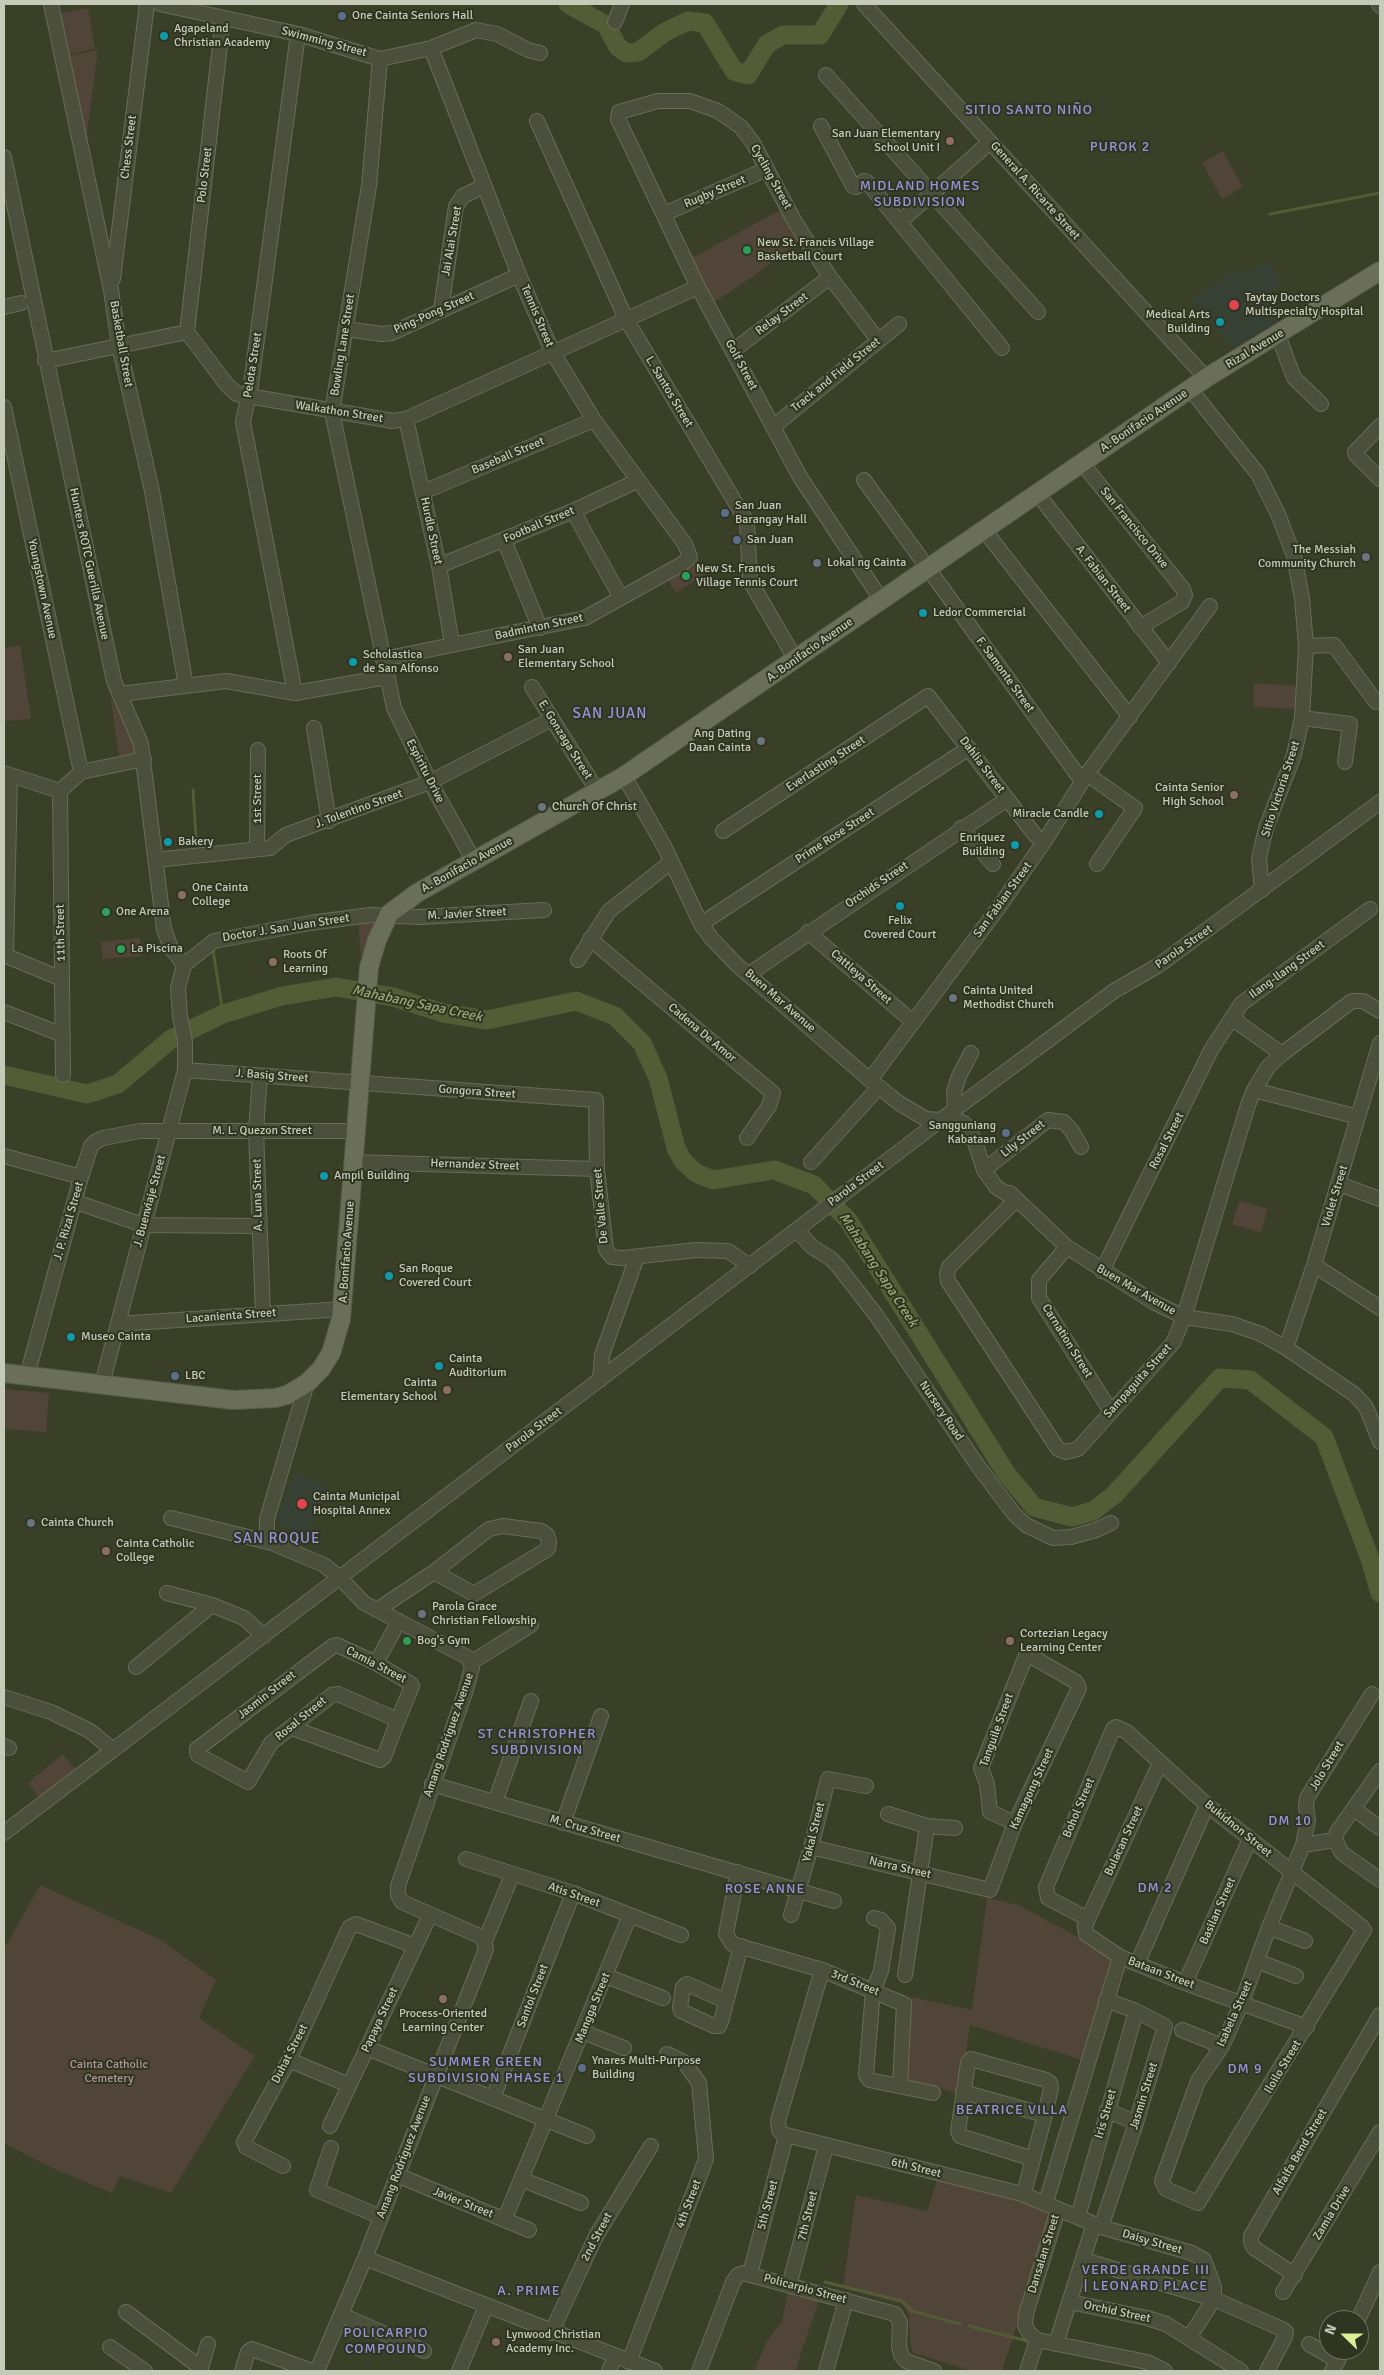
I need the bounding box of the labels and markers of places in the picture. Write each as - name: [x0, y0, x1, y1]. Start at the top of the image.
- place label: One Cainta Seniors Hall: [352, 9, 473, 23]
- marker: One Cainta Seniors Hall: [336, 10, 348, 22]
- place label: Agapeland Christian Academy: [174, 22, 270, 50]
- marker: Agapeland Christian Academy: [158, 30, 170, 42]
- place label: San Juan Elementary School Unit I: [832, 127, 940, 155]
- marker: San Juan Elementary School Unit I: [944, 135, 956, 147]
- place label: New St. Francis Village Basketball Court: [757, 236, 874, 264]
- marker: New St. Francis Village Basketball Court: [741, 244, 753, 256]
- place label: Taytay Doctors Multispecialty Hospital: [1245, 291, 1364, 319]
- marker: Taytay Doctors Multispecialty Hospital: [1227, 298, 1241, 312]
- place label: Medical Arts Building: [1145, 308, 1210, 336]
- marker: Medical Arts Building: [1214, 316, 1226, 328]
- place label: San Juan Barangay Hall: [735, 499, 807, 527]
- marker: San Juan Barangay Hall: [719, 507, 731, 519]
- place label: San Juan: [747, 533, 794, 547]
- marker: San Juan: [731, 534, 743, 546]
- place label: The Messiah Community Church: [1258, 543, 1356, 571]
- marker: The Messiah Community Church: [1360, 551, 1372, 563]
- place label: Lokal ng Cainta: [827, 556, 906, 570]
- marker: Lokal ng Cainta: [811, 557, 823, 569]
- place label: New St. Francis Village Tennis Court: [696, 562, 798, 590]
- marker: New St. Francis Village Tennis Court: [680, 570, 692, 582]
- place label: Ledor Commercial: [933, 606, 1026, 620]
- marker: Ledor Commercial: [917, 607, 929, 619]
- place label: San Juan Elementary School: [518, 643, 614, 671]
- place label: Scholastica de San Alfonso: [363, 648, 439, 676]
- marker: San Juan Elementary School: [502, 651, 514, 663]
- marker: Scholastica de San Alfonso: [347, 656, 359, 668]
- place label: Ang Dating Daan Cainta: [689, 727, 751, 755]
- marker: Ang Dating Daan Cainta: [755, 735, 767, 747]
- place label: Cainta Senior High School: [1155, 781, 1224, 809]
- marker: Cainta Senior High School: [1228, 789, 1240, 801]
- place label: Church Of Christ: [552, 800, 637, 814]
- marker: Church Of Christ: [536, 801, 548, 813]
- place label: Miracle Candle: [1012, 807, 1089, 821]
- marker: Miracle Candle: [1093, 808, 1105, 820]
- place label: Enriquez Building: [960, 831, 1005, 859]
- place label: Bakery: [178, 835, 213, 849]
- marker: Bakery: [162, 836, 174, 848]
- marker: Enriquez Building: [1009, 839, 1021, 851]
- place label: One Cainta College: [192, 881, 248, 909]
- marker: One Cainta College: [176, 889, 188, 901]
- marker: Felix Covered Court: [894, 900, 906, 912]
- place label: One Arena: [116, 905, 169, 919]
- marker: One Arena: [100, 906, 112, 918]
- place label: Felix Covered Court: [864, 914, 936, 942]
- place label: La Piscina: [131, 942, 183, 956]
- marker: La Piscina: [115, 943, 127, 955]
- place label: Roots Of Learning: [283, 948, 328, 976]
- marker: Roots Of Learning: [267, 956, 279, 968]
- place label: Cainta United Methodist Church: [963, 984, 1054, 1012]
- marker: Cainta United Methodist Church: [947, 992, 959, 1004]
- place label: Sangguniang Kabataan: [929, 1119, 996, 1147]
- marker: Sangguniang Kabataan: [1000, 1127, 1012, 1139]
- place label: Ampil Building: [334, 1169, 410, 1183]
- marker: Ampil Building: [318, 1170, 330, 1182]
- place label: San Roque Covered Court: [399, 1262, 472, 1290]
- marker: San Roque Covered Court: [383, 1270, 395, 1282]
- place label: Museo Cainta: [81, 1330, 151, 1344]
- marker: Museo Cainta: [65, 1331, 77, 1343]
- place label: Cainta Auditorium: [449, 1352, 507, 1380]
- marker: Cainta Auditorium: [433, 1360, 445, 1372]
- place label: LBC: [185, 1369, 206, 1383]
- marker: LBC: [169, 1370, 181, 1382]
- place label: Cainta Elementary School: [341, 1376, 437, 1404]
- marker: Cainta Elementary School: [441, 1384, 453, 1396]
- place label: Cainta Municipal Hospital Annex: [313, 1490, 400, 1518]
- marker: Cainta Municipal Hospital Annex: [295, 1497, 309, 1511]
- place label: Cainta Church: [41, 1516, 114, 1530]
- marker: Cainta Church: [25, 1517, 37, 1529]
- place label: Cainta Catholic College: [116, 1537, 194, 1565]
- marker: Cainta Catholic College: [100, 1545, 112, 1557]
- place label: Parola Grace Christian Fellowship: [432, 1600, 537, 1628]
- marker: Parola Grace Christian Fellowship: [416, 1608, 428, 1620]
- place label: Cortezian Legacy Learning Center: [1020, 1627, 1108, 1655]
- place label: Bog's Gym: [417, 1634, 470, 1648]
- marker: Bog's Gym: [401, 1635, 413, 1647]
- marker: Cortezian Legacy Learning Center: [1004, 1635, 1016, 1647]
- marker: Process-Oriented Learning Center: [437, 1993, 449, 2005]
- place label: Process-Oriented Learning Center: [399, 2007, 487, 2035]
- place label: Ynares Multi-Purpose Building: [592, 2054, 701, 2082]
- marker: Ynares Multi-Purpose Building: [576, 2062, 588, 2074]
- place label: Lynwood Christian Academy Inc.: [506, 2328, 601, 2356]
- marker: Lynwood Christian Academy Inc.: [490, 2336, 502, 2348]

